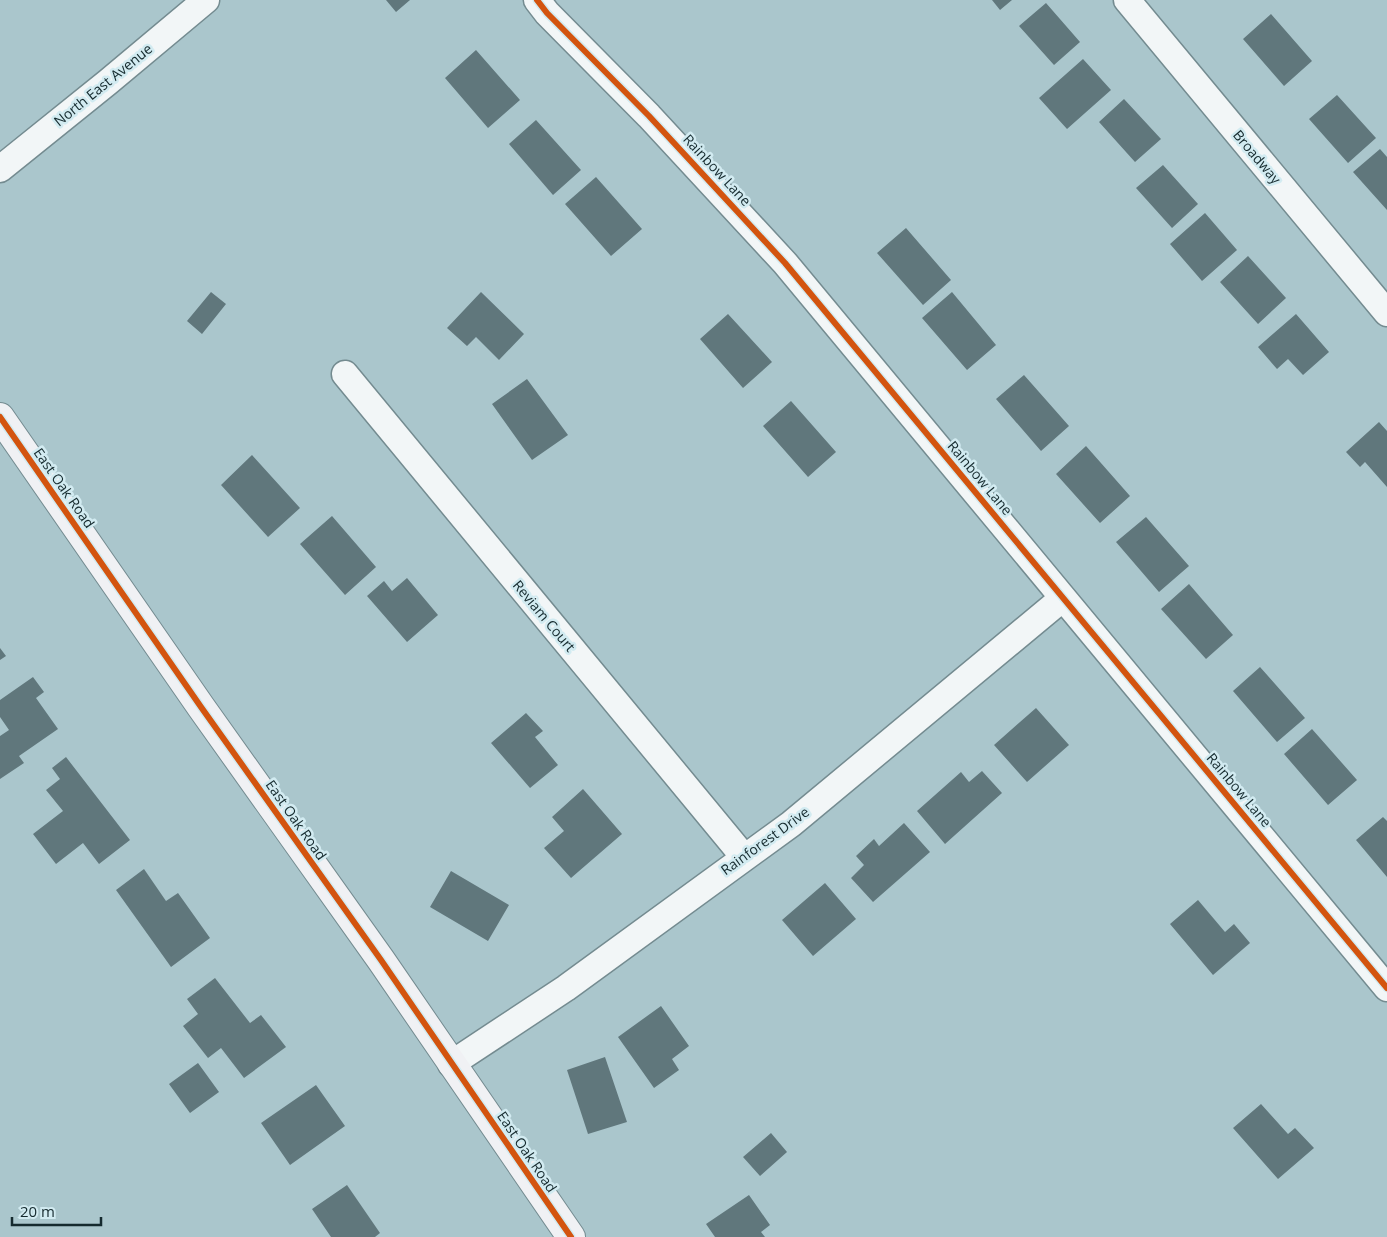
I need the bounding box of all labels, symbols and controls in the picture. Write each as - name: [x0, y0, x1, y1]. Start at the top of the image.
- street label: North East Avenue: [49, 39, 156, 130]
- street label: Broadway: [1229, 126, 1286, 188]
- street label: Rainbow Lane: [679, 130, 756, 210]
- street label: Rainbow Lane: [944, 437, 1017, 519]
- street label: East Oak Road: [30, 444, 99, 532]
- street label: Reviam Court: [509, 576, 580, 655]
- street label: Rainbow Lane: [1203, 749, 1276, 831]
- street label: East Oak Road: [262, 776, 331, 864]
- street label: Rainforest Drive: [717, 802, 813, 879]
- street label: East Oak Road: [493, 1107, 562, 1196]
- scale bar: [12, 1194, 101, 1226]
- text: 20 m: [20, 1201, 55, 1221]

